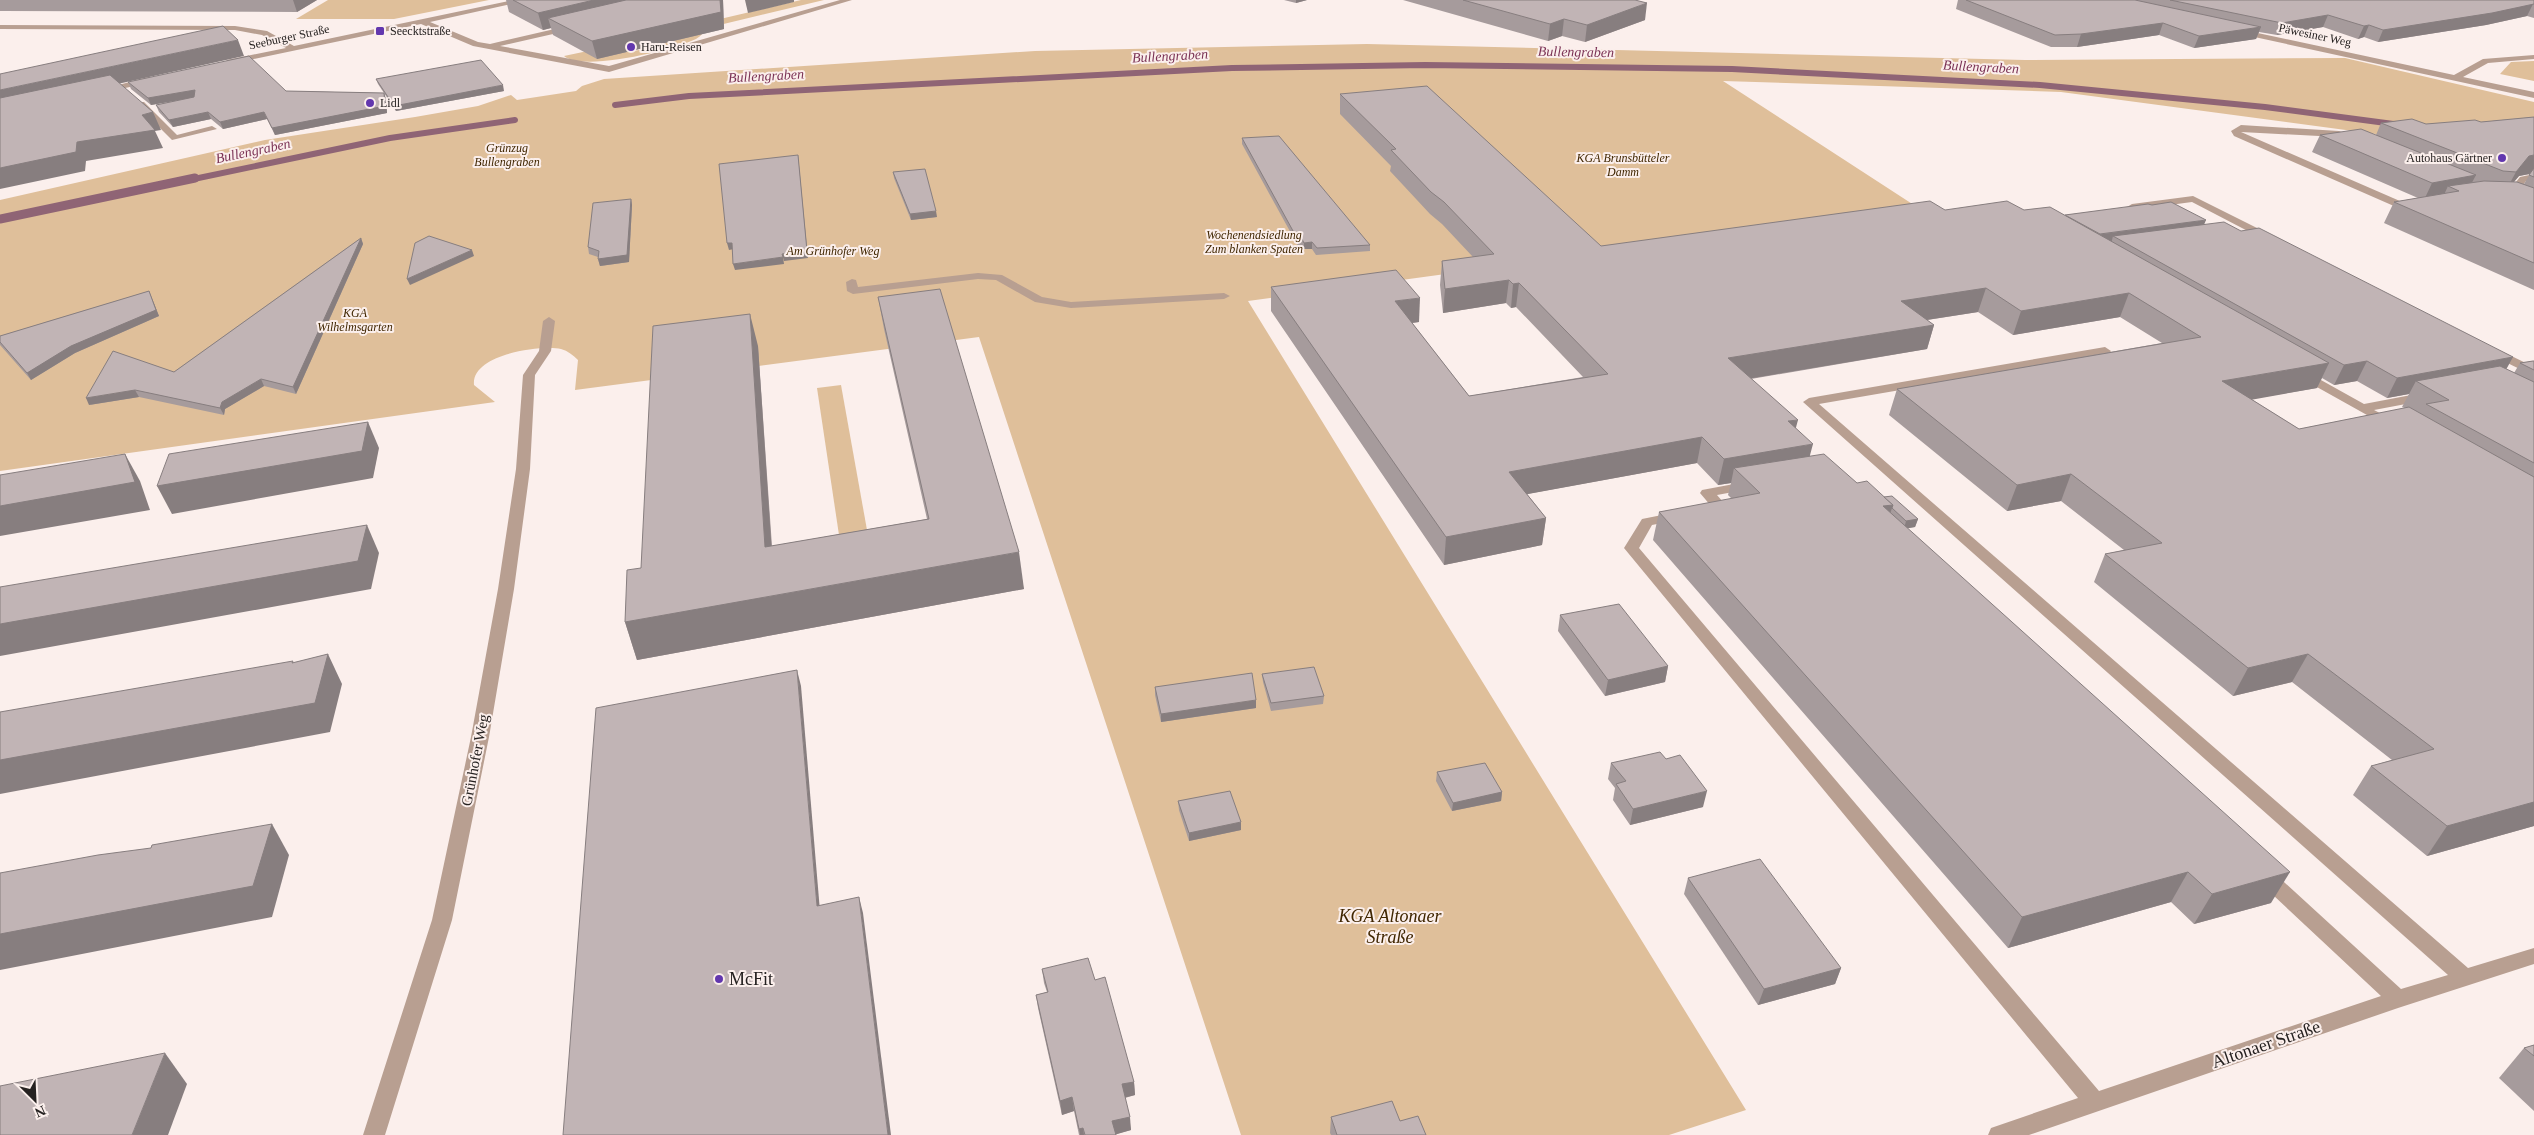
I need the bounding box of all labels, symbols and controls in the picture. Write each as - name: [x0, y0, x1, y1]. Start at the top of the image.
- street label: Päwesiner Weg: [2277, 20, 2353, 50]
- street label: Seeburger Straße: [247, 22, 331, 52]
- place label: Seecktstraße: [390, 24, 451, 38]
- marker: Seecktstraße: [374, 25, 386, 37]
- place label: Haru-Reisen: [641, 40, 702, 54]
- marker: Haru-Reisen: [625, 41, 637, 53]
- water label: Bullengraben: [1538, 44, 1614, 60]
- water label: Bullengraben: [1132, 47, 1208, 65]
- water label: Bullengraben: [1943, 58, 2019, 76]
- water label: Bullengraben: [728, 67, 804, 85]
- place label: Lidl: [380, 96, 401, 110]
- marker: Lidl: [364, 97, 376, 109]
- water label: Bullengraben: [214, 136, 292, 166]
- park label: Grünzug Bullengraben: [474, 141, 540, 169]
- park label: KGA Brunsbütteler Damm: [1576, 151, 1670, 179]
- place label: Autohaus Gärtner: [2406, 151, 2492, 165]
- marker: Autohaus Gärtner: [2496, 152, 2508, 164]
- park label: Wochenendsiedlung Zum blanken Spaten: [1205, 228, 1303, 256]
- park label: Am Grünhofer Weg: [786, 244, 879, 258]
- park label: KGA Wilhelmsgarten: [317, 306, 393, 334]
- street label: Grünhofer Weg: [458, 712, 492, 807]
- park label: KGA Altonaer Straße: [1338, 906, 1442, 947]
- place label: McFit: [729, 969, 773, 989]
- marker: McFit: [713, 973, 725, 985]
- street label: Altonaer Straße: [2209, 1016, 2323, 1072]
- north arrow: [10, 1075, 60, 1125]
- text: N: [32, 1103, 48, 1120]

